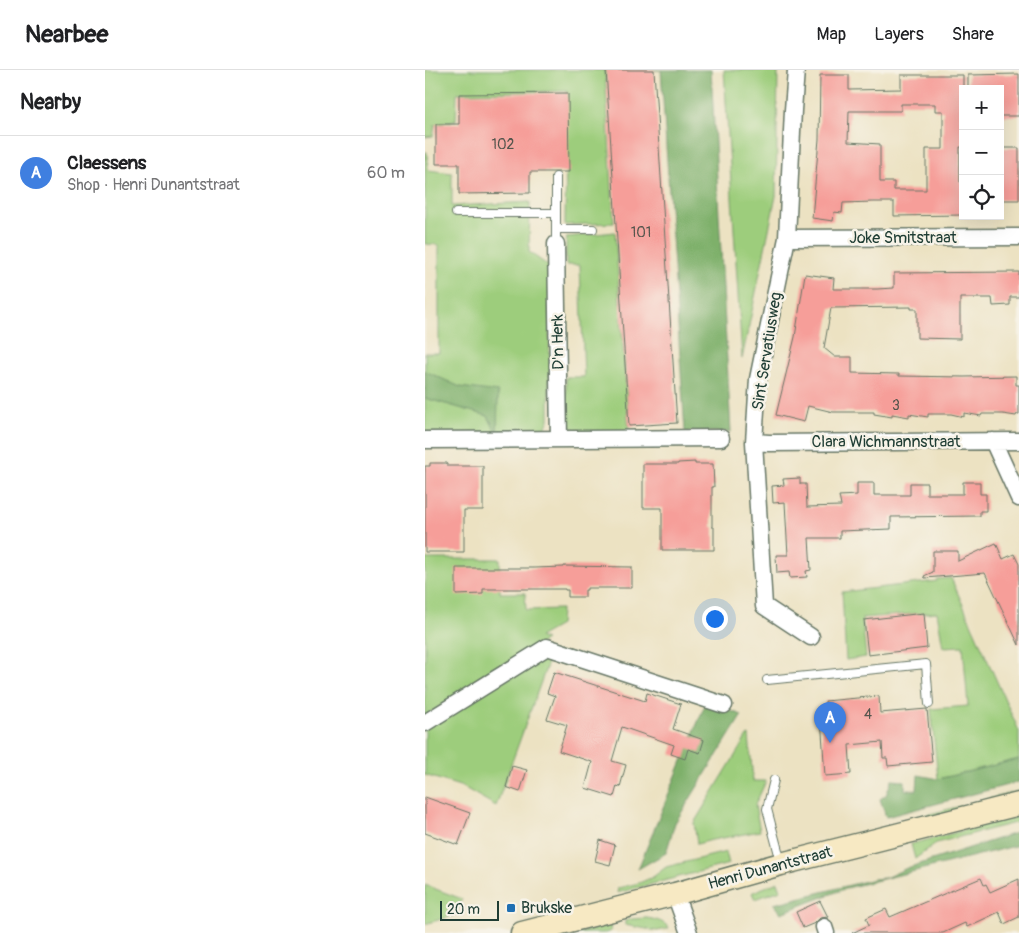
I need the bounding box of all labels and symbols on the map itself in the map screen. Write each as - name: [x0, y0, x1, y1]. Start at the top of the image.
- house number: 102: [492, 136, 515, 153]
- house number: 101: [631, 224, 651, 241]
- street label: Joke Smitstraat: [849, 228, 957, 248]
- street label: Sint Servatiusweg: [748, 291, 786, 411]
- street label: D'n Herk: [548, 314, 568, 370]
- house number: 3: [892, 397, 900, 414]
- street label: Clara Wichmannstraat: [811, 432, 961, 452]
- your location: [702, 606, 728, 632]
- pin: A: [814, 702, 846, 743]
- house number: 4: [864, 706, 872, 723]
- street label: Henri Dunantstraat: [706, 842, 835, 894]
- scale bar: [440, 898, 499, 921]
- place label: Brukske: [521, 898, 572, 918]
- marker: Brukske: [505, 902, 517, 914]

